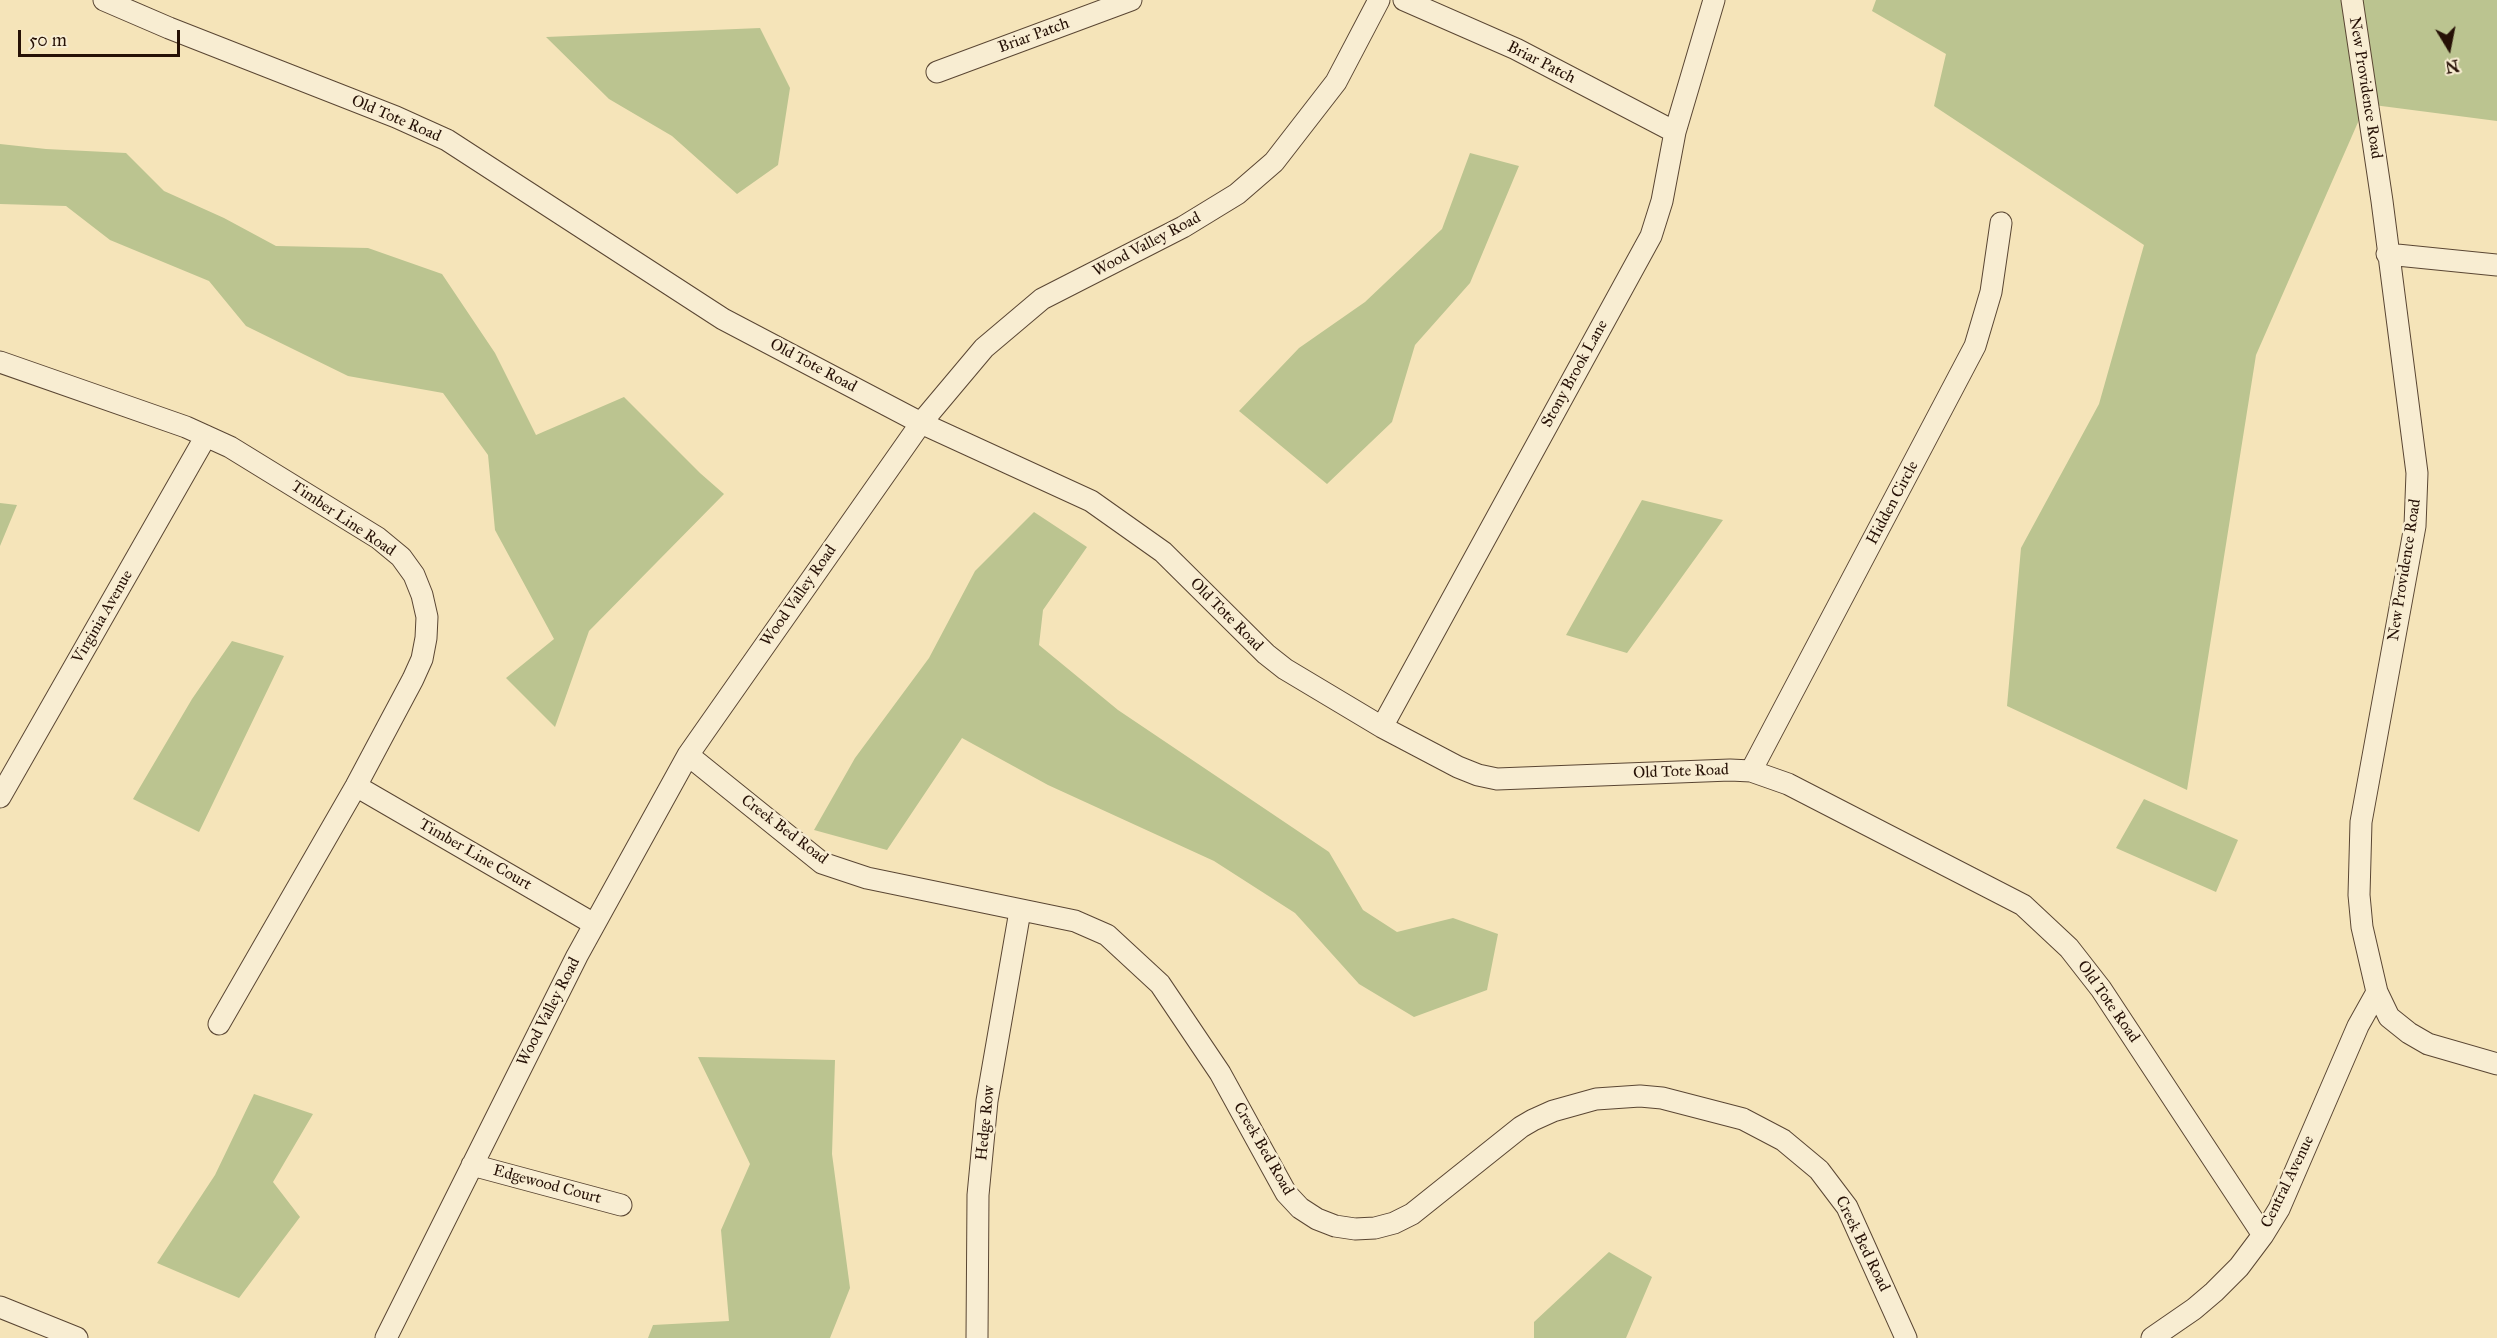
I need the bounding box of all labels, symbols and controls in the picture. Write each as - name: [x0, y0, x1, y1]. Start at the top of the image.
- street label: Briar Patch: [996, 14, 1072, 58]
- street label: New Providence Road: [2344, 16, 2386, 160]
- scale bar: [21, 18, 183, 56]
- north arrow: [2419, 18, 2479, 78]
- text: 50 m: [29, 29, 67, 51]
- street label: Briar Patch: [1504, 38, 1578, 88]
- text: N: [2444, 56, 2461, 77]
- street label: Old Tote Road: [348, 91, 444, 147]
- street label: Wood Valley Road: [1090, 209, 1204, 281]
- street label: Stony Brook Lane: [1538, 317, 1612, 431]
- street label: Old Tote Road: [766, 335, 860, 397]
- street label: Hidden Circle: [1863, 458, 1923, 548]
- street label: Timber Line Road: [287, 477, 399, 561]
- street label: New Providence Road: [2384, 498, 2426, 642]
- street label: Wood Valley Road: [757, 542, 841, 650]
- street label: Virginia Avenue: [69, 567, 137, 667]
- street label: Old Tote Road: [1185, 574, 1267, 656]
- street label: Old Tote Road: [1633, 761, 1729, 783]
- street label: Creek Bed Road: [737, 791, 831, 869]
- street label: Timber Line Court: [415, 815, 535, 895]
- street label: Wood Valley Road: [513, 955, 585, 1069]
- street label: Old Tote Road: [2073, 957, 2143, 1047]
- street label: Hedge Row: [972, 1084, 1000, 1162]
- street label: Creek Bed Road: [1229, 1099, 1297, 1199]
- street label: Central Avenue: [2257, 1133, 2319, 1231]
- street label: Edgewood Court: [491, 1161, 603, 1209]
- street label: Creek Bed Road: [1831, 1193, 1893, 1295]

